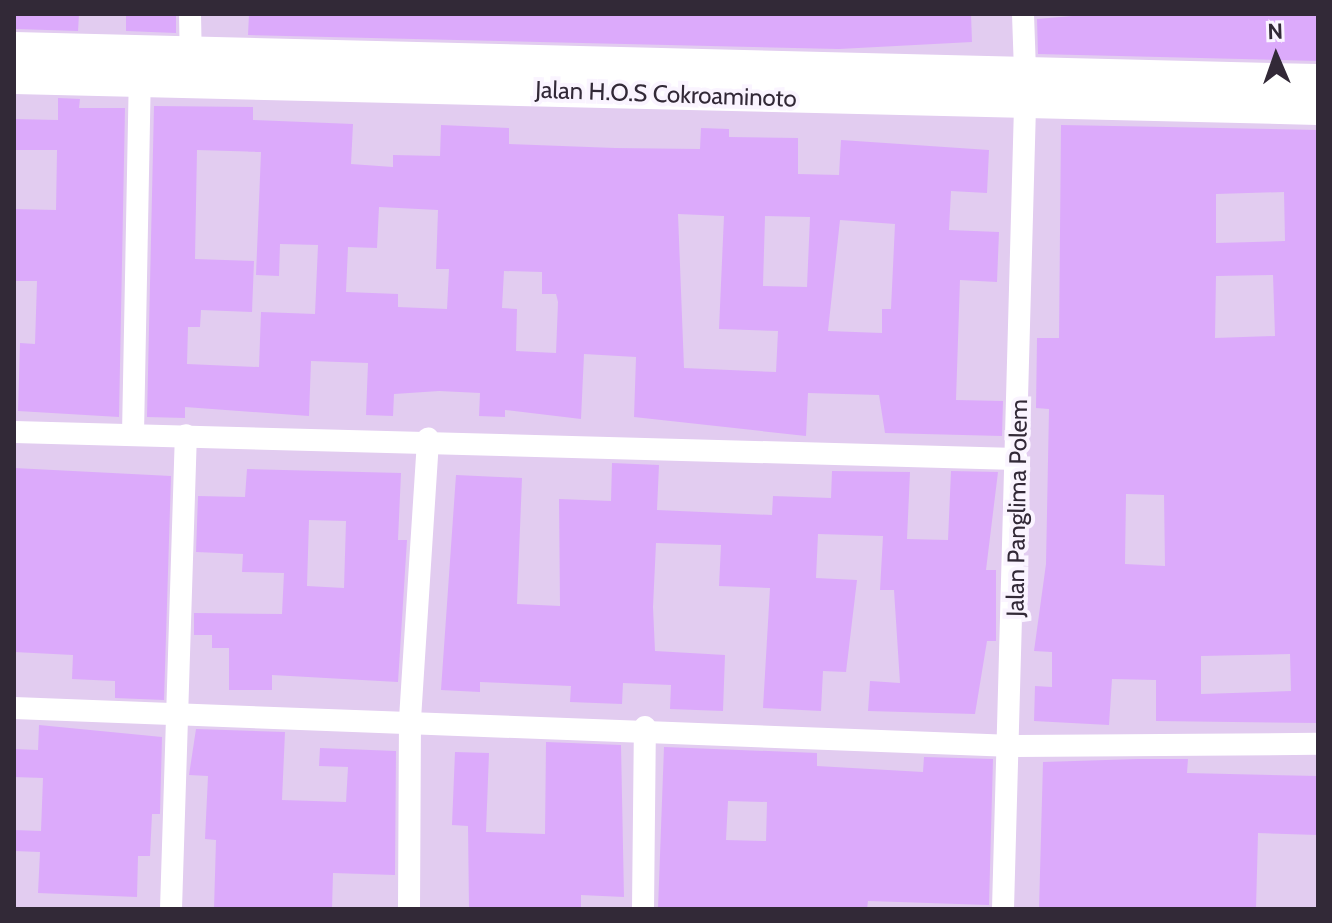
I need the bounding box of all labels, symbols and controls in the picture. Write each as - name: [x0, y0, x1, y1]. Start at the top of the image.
- north arrow: [1236, 16, 1316, 96]
- text: N: [1267, 18, 1283, 45]
- street label: Jalan H.O.S Cokroaminoto: [535, 75, 797, 113]
- street label: Jalan Panglima Polem: [1001, 399, 1033, 617]

